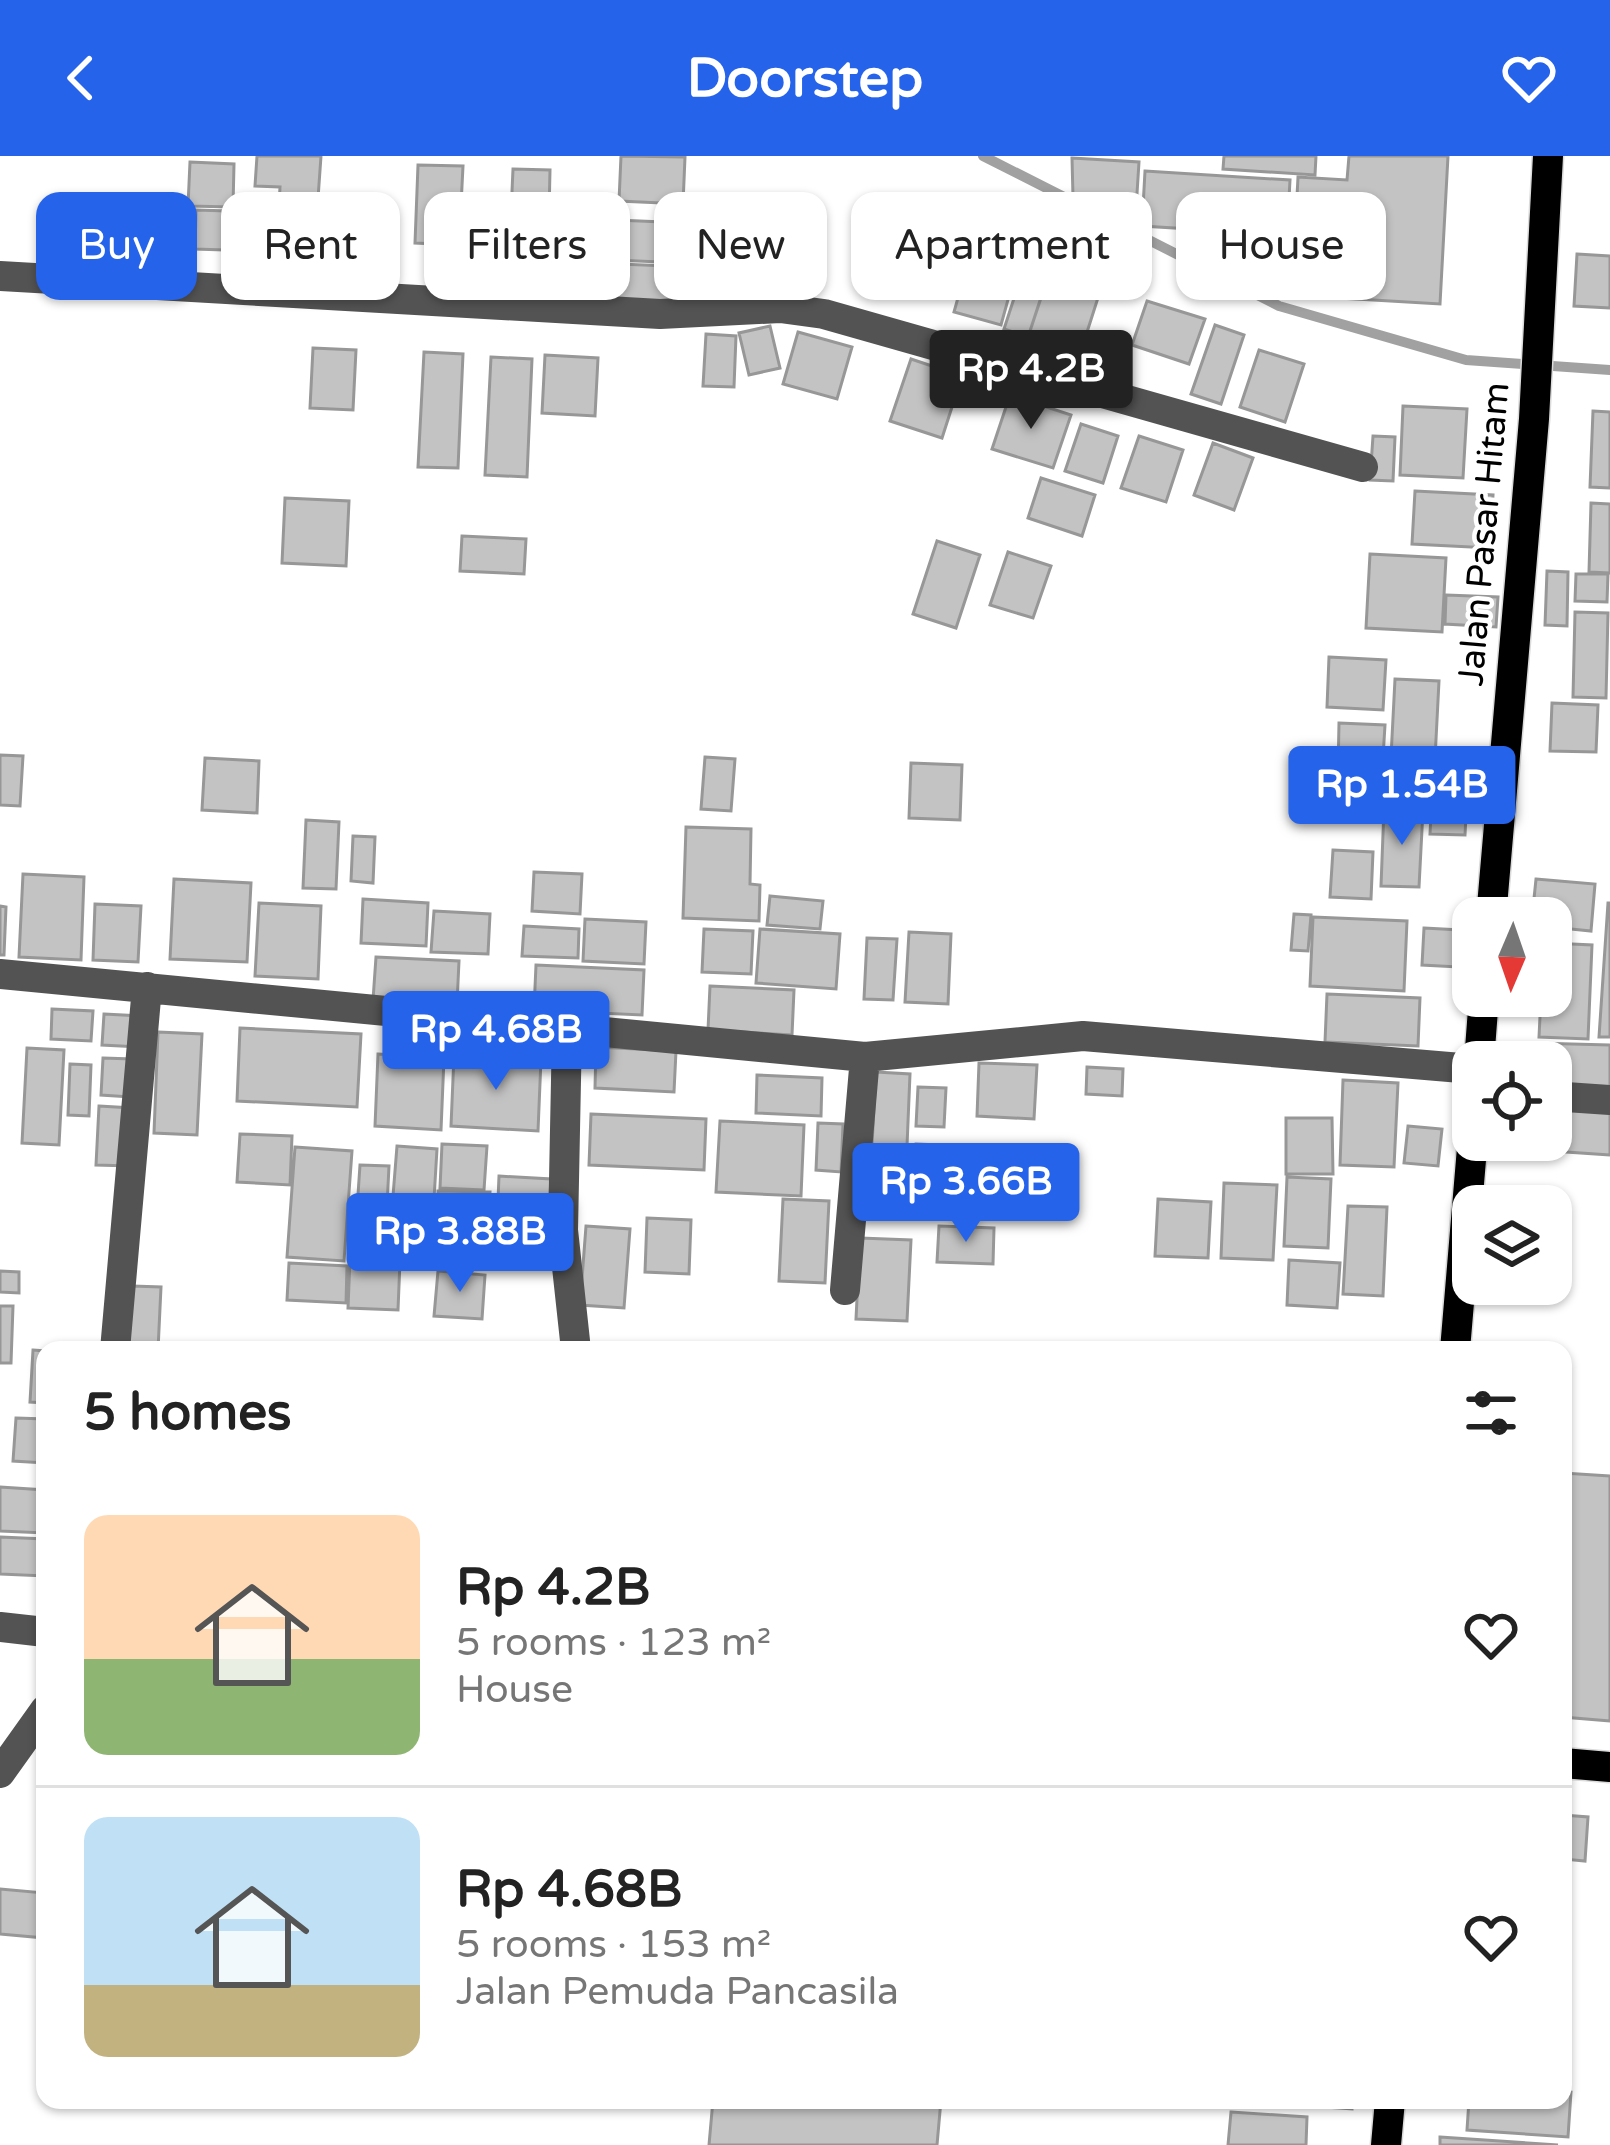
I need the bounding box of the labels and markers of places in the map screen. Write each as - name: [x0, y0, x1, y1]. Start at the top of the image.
- pin: Rp 4.2B: [920, 330, 1142, 432]
- pin: Rp 1.54B: [1278, 746, 1526, 848]
- pin: Rp 4.68B: [372, 991, 620, 1093]
- pin: Rp 3.66B: [842, 1143, 1090, 1245]
- pin: Rp 3.88B: [336, 1193, 584, 1295]

